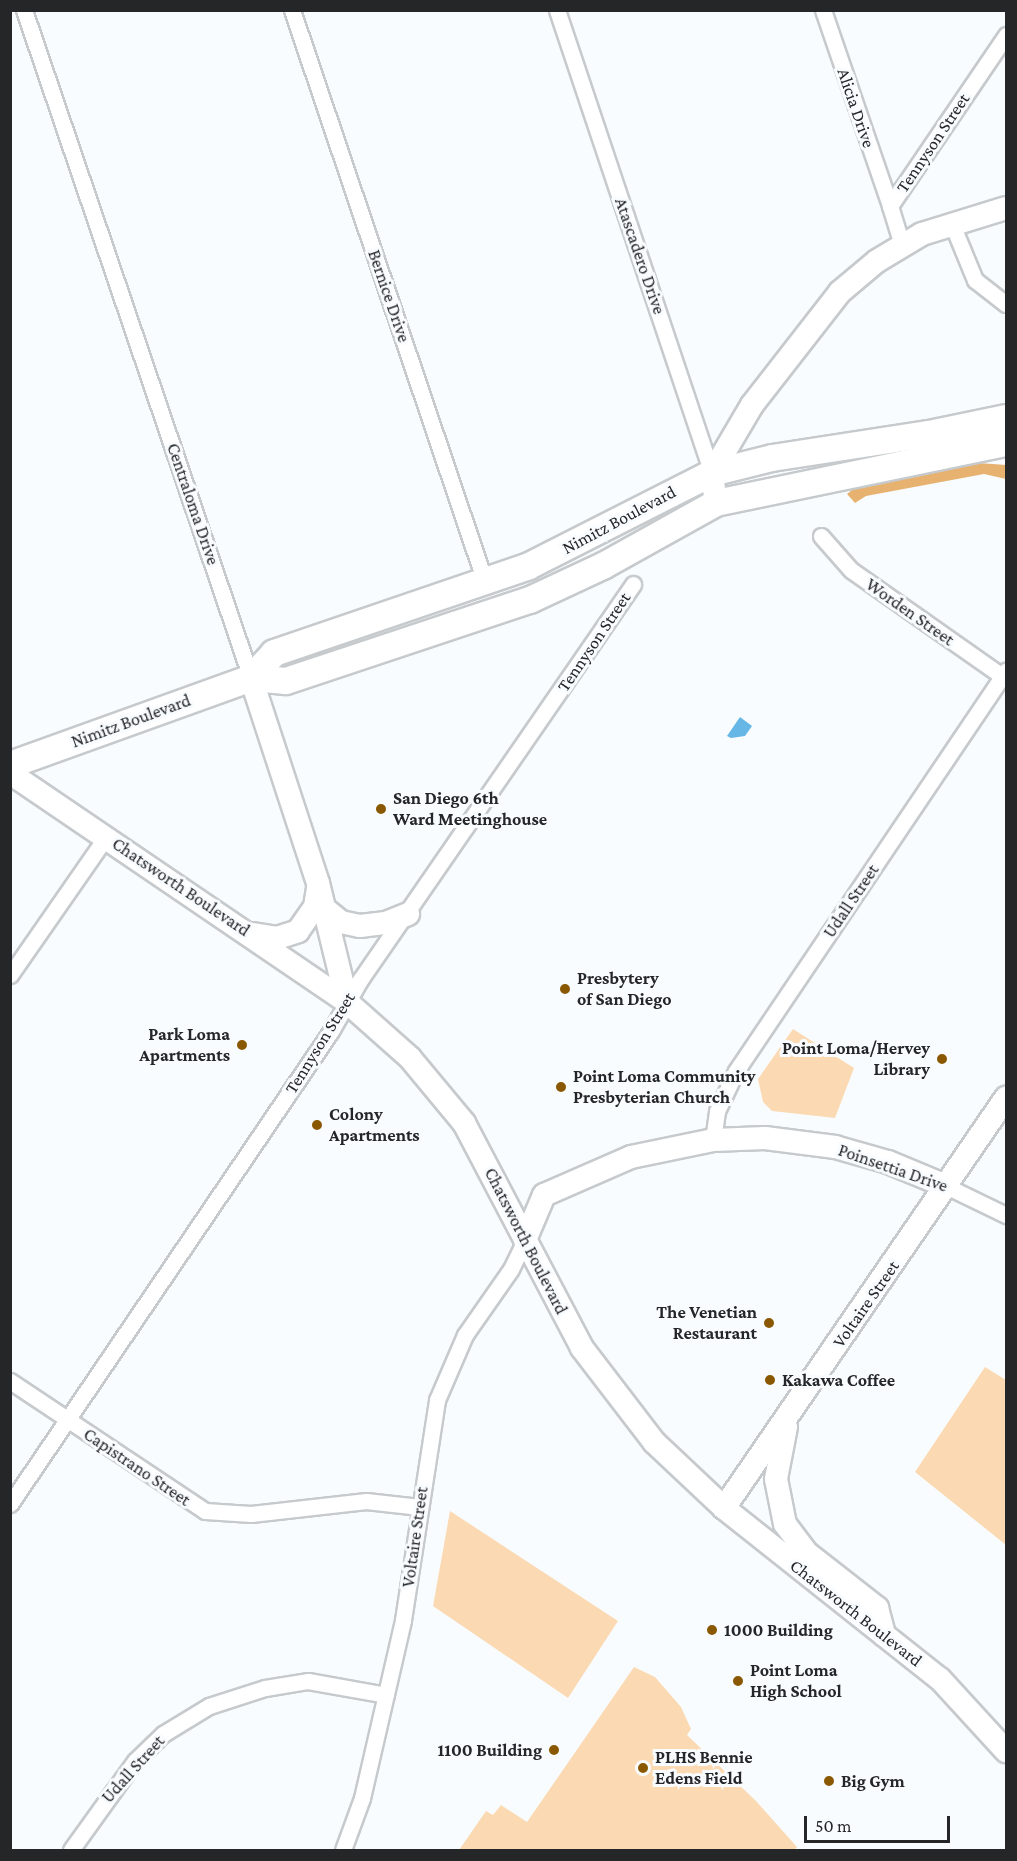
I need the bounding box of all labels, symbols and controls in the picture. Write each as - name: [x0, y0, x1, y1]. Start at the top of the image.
- street label: Alicia Drive: [832, 65, 880, 151]
- street label: Tennyson Street: [892, 89, 974, 197]
- street label: Atascadero Drive: [610, 195, 670, 317]
- street label: Bernice Drive: [363, 247, 415, 345]
- street label: Centraloma Drive: [162, 440, 224, 568]
- street label: Nimitz Boulevard: [559, 481, 679, 559]
- street label: Worden Street: [861, 574, 959, 650]
- street label: Tennyson Street: [553, 588, 635, 696]
- street label: Nimitz Boulevard: [68, 689, 194, 753]
- place label: San Diego 6th Ward Meetinghouse: [393, 788, 547, 830]
- marker: San Diego 6th Ward Meetinghouse: [374, 802, 388, 816]
- street label: Chatsworth Boulevard: [108, 833, 254, 941]
- street label: Udall Street: [818, 860, 884, 942]
- place label: Presbytery of San Diego: [577, 968, 672, 1010]
- marker: Presbytery of San Diego: [558, 982, 572, 996]
- street label: Tennyson Street: [280, 988, 360, 1098]
- place label: Park Loma Apartments: [139, 1024, 230, 1066]
- marker: Park Loma Apartments: [235, 1038, 249, 1052]
- place label: Point Loma/Hervey Library: [782, 1038, 930, 1080]
- marker: Point Loma/Hervey Library: [935, 1052, 949, 1066]
- place label: Point Loma Community Presbyterian Church: [573, 1066, 756, 1108]
- marker: Point Loma Community Presbyterian Church: [554, 1080, 568, 1094]
- place label: Colony Apartments: [329, 1104, 420, 1146]
- marker: Colony Apartments: [310, 1118, 324, 1132]
- street label: Poinsettia Drive: [835, 1139, 951, 1197]
- street label: Chatsworth Boulevard: [480, 1164, 572, 1318]
- street label: Voltaire Street: [828, 1256, 904, 1352]
- place label: The Venetian Restaurant: [656, 1302, 757, 1344]
- marker: The Venetian Restaurant: [762, 1316, 776, 1330]
- place label: Kakawa Coffee: [782, 1369, 895, 1391]
- marker: Kakawa Coffee: [763, 1373, 777, 1387]
- street label: Capistrano Street: [79, 1423, 195, 1511]
- street label: Voltaire Street: [397, 1485, 433, 1589]
- street label: Chatsworth Boulevard: [786, 1555, 926, 1671]
- place label: 1000 Building: [724, 1619, 833, 1641]
- marker: 1000 Building: [705, 1623, 719, 1637]
- place label: Point Loma High School: [750, 1660, 842, 1702]
- marker: Point Loma High School: [731, 1674, 745, 1688]
- street label: Udall Street: [97, 1730, 169, 1808]
- place label: 1100 Building: [437, 1739, 542, 1761]
- marker: 1100 Building: [547, 1743, 561, 1757]
- place label: PLHS Bennie Edens Field: [655, 1747, 753, 1790]
- marker: PLHS Bennie Edens Field: [636, 1761, 650, 1775]
- place label: Big Gym: [841, 1770, 905, 1792]
- marker: Big Gym: [822, 1774, 836, 1788]
- scale bar: [807, 1804, 952, 1842]
- text: 50 m: [815, 1816, 852, 1836]

